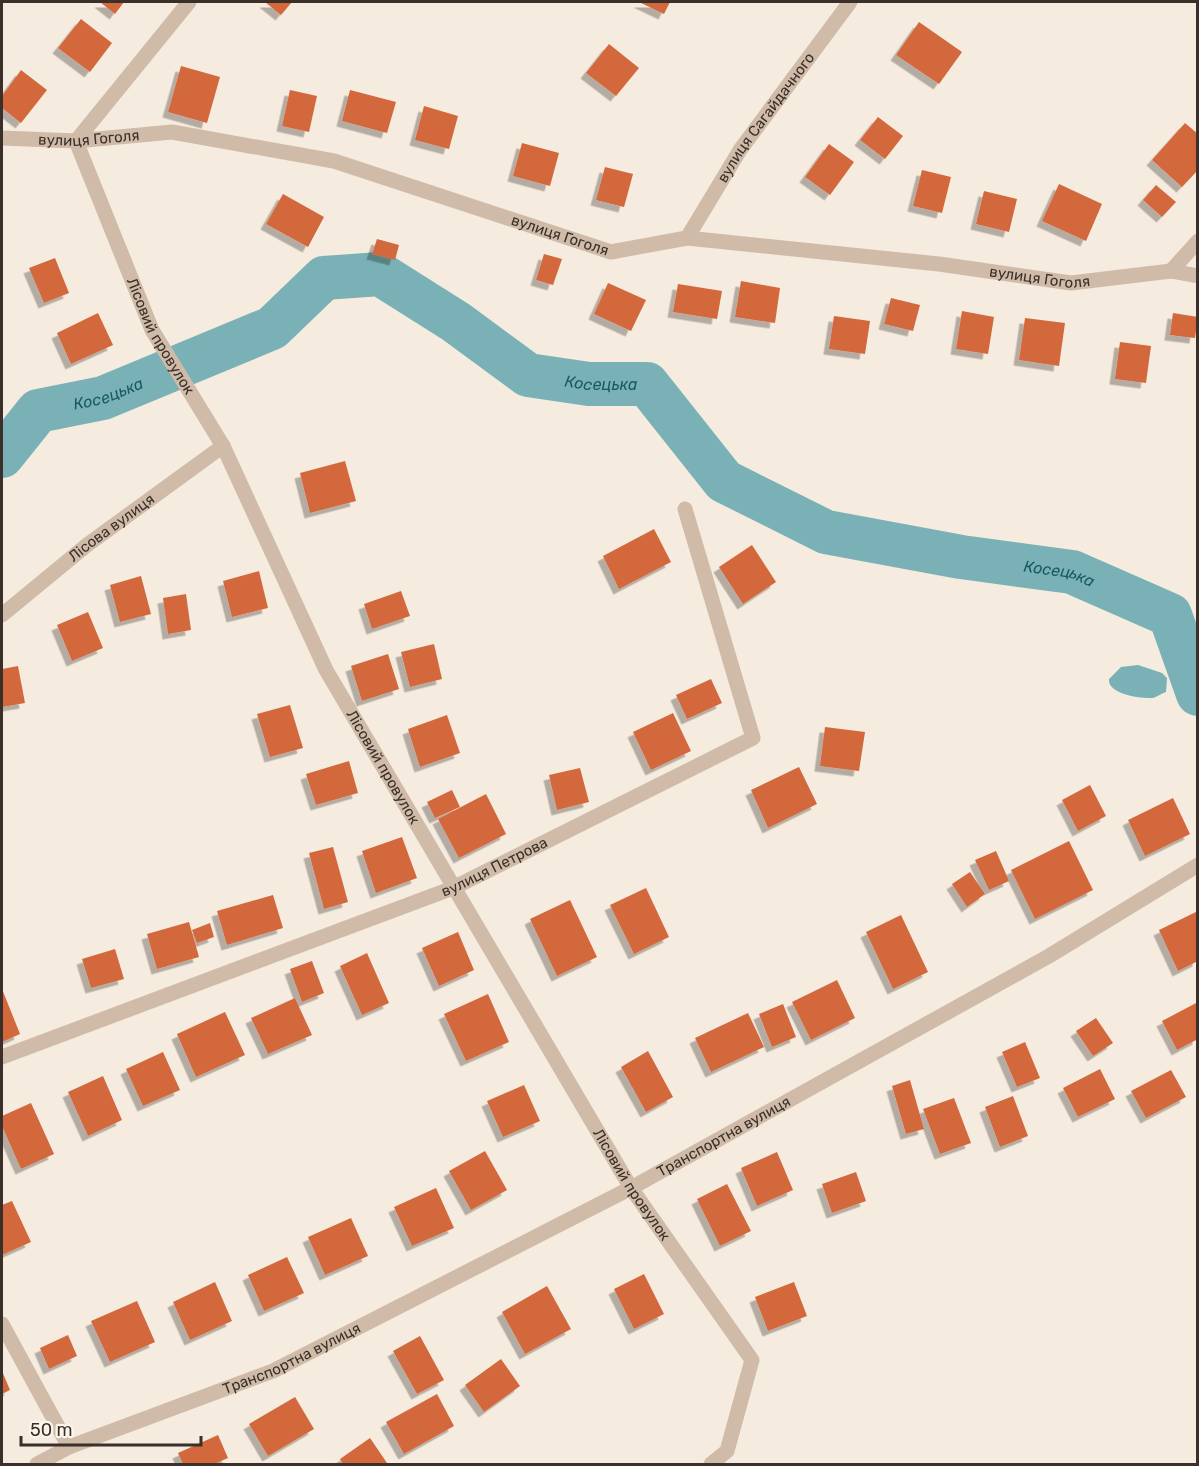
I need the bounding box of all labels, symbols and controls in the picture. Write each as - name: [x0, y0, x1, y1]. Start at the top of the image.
- street label: вулиця Сагайдачного: [713, 49, 818, 186]
- street label: вулиця Гоголя: [38, 126, 140, 150]
- street label: вулиця Гоголя: [509, 211, 611, 260]
- street label: вулиця Гоголя: [988, 262, 1091, 292]
- street label: Лісовий провулок: [123, 275, 198, 398]
- water label: Косецька: [563, 371, 637, 394]
- water label: Косецька: [71, 373, 146, 413]
- street label: Лісова вулиця: [65, 490, 158, 566]
- water label: Косецька: [1023, 556, 1098, 590]
- street label: Лісовий провулок: [343, 707, 424, 827]
- street label: вулиця Петрова: [439, 833, 551, 901]
- street label: Транспортна вулиця: [654, 1092, 794, 1181]
- street label: Лісовий провулок: [589, 1125, 674, 1244]
- street label: Транспортна вулиця: [220, 1319, 364, 1398]
- scale bar: [21, 1409, 201, 1447]
- text: 50 m: [30, 1419, 73, 1441]

